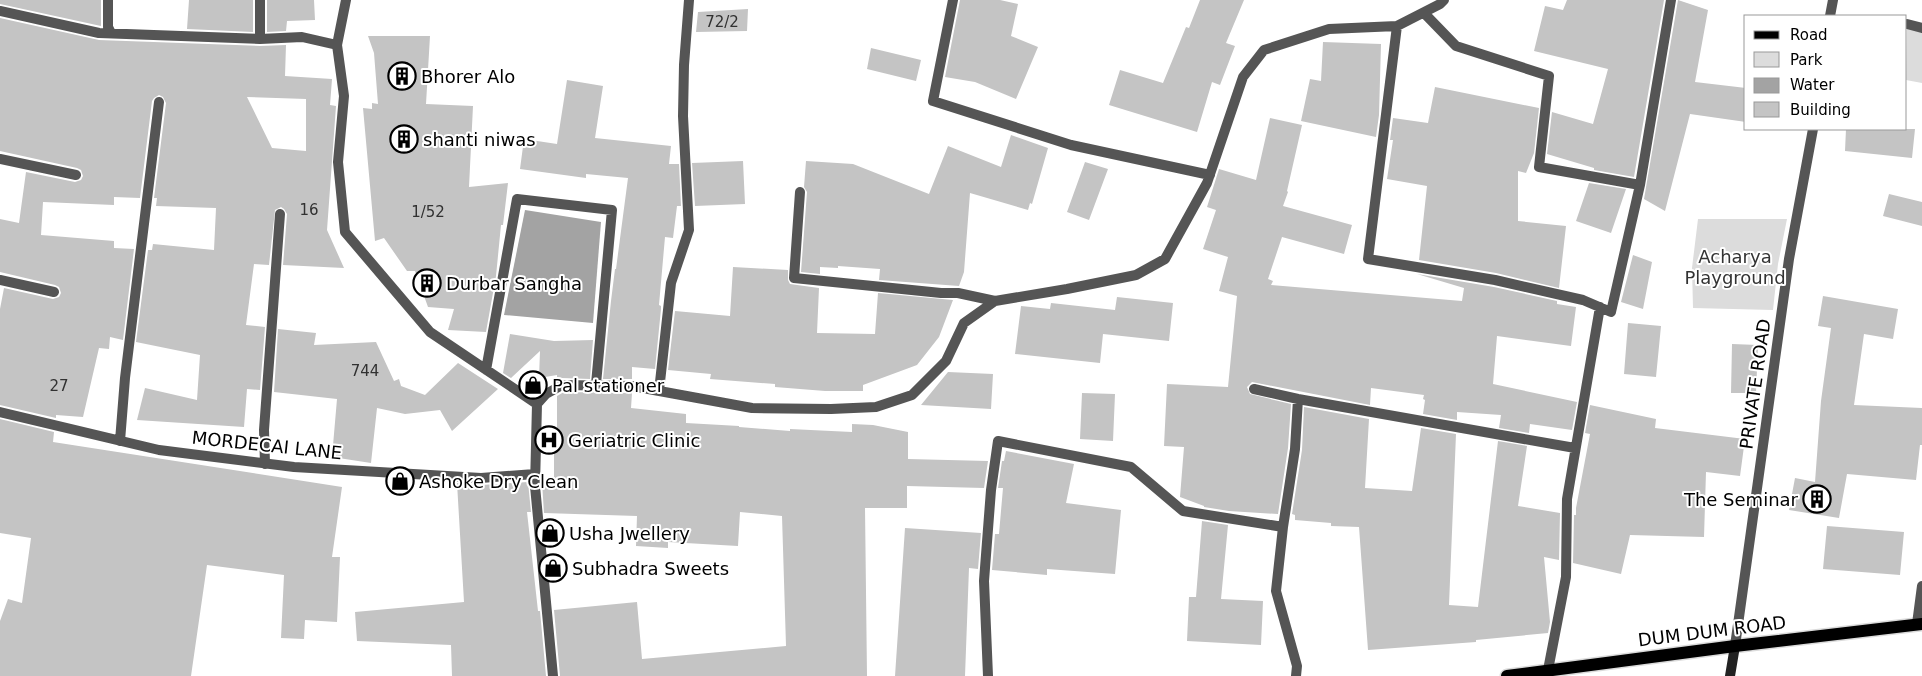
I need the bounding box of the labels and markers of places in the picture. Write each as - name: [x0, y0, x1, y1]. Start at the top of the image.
- building icon: Bhorer Alo: [387, 61, 417, 91]
- place label: Bhorer Alo: [421, 66, 515, 87]
- building icon: shanti niwas: [389, 124, 419, 154]
- place label: shanti niwas: [423, 129, 536, 150]
- building icon: Durbar Sangha: [412, 268, 442, 298]
- place label: Durbar Sangha: [446, 273, 582, 294]
- shop icon: Pal stationer: [518, 370, 548, 400]
- place label: Pal stationer: [552, 375, 665, 396]
- hospital icon: Geriatric Clinic: [534, 425, 564, 455]
- place label: Geriatric Clinic: [568, 430, 700, 451]
- shop icon: Ashoke Dry Clean: [385, 466, 415, 496]
- place label: Ashoke Dry Clean: [419, 471, 578, 492]
- building icon: The Seminar: [1802, 484, 1832, 514]
- place label: The Seminar: [1683, 489, 1799, 510]
- shop icon: Usha Jwellery: [535, 518, 565, 548]
- place label: Usha Jwellery: [569, 523, 690, 544]
- shop icon: Subhadra Sweets: [538, 553, 568, 583]
- place label: Subhadra Sweets: [572, 558, 729, 579]

